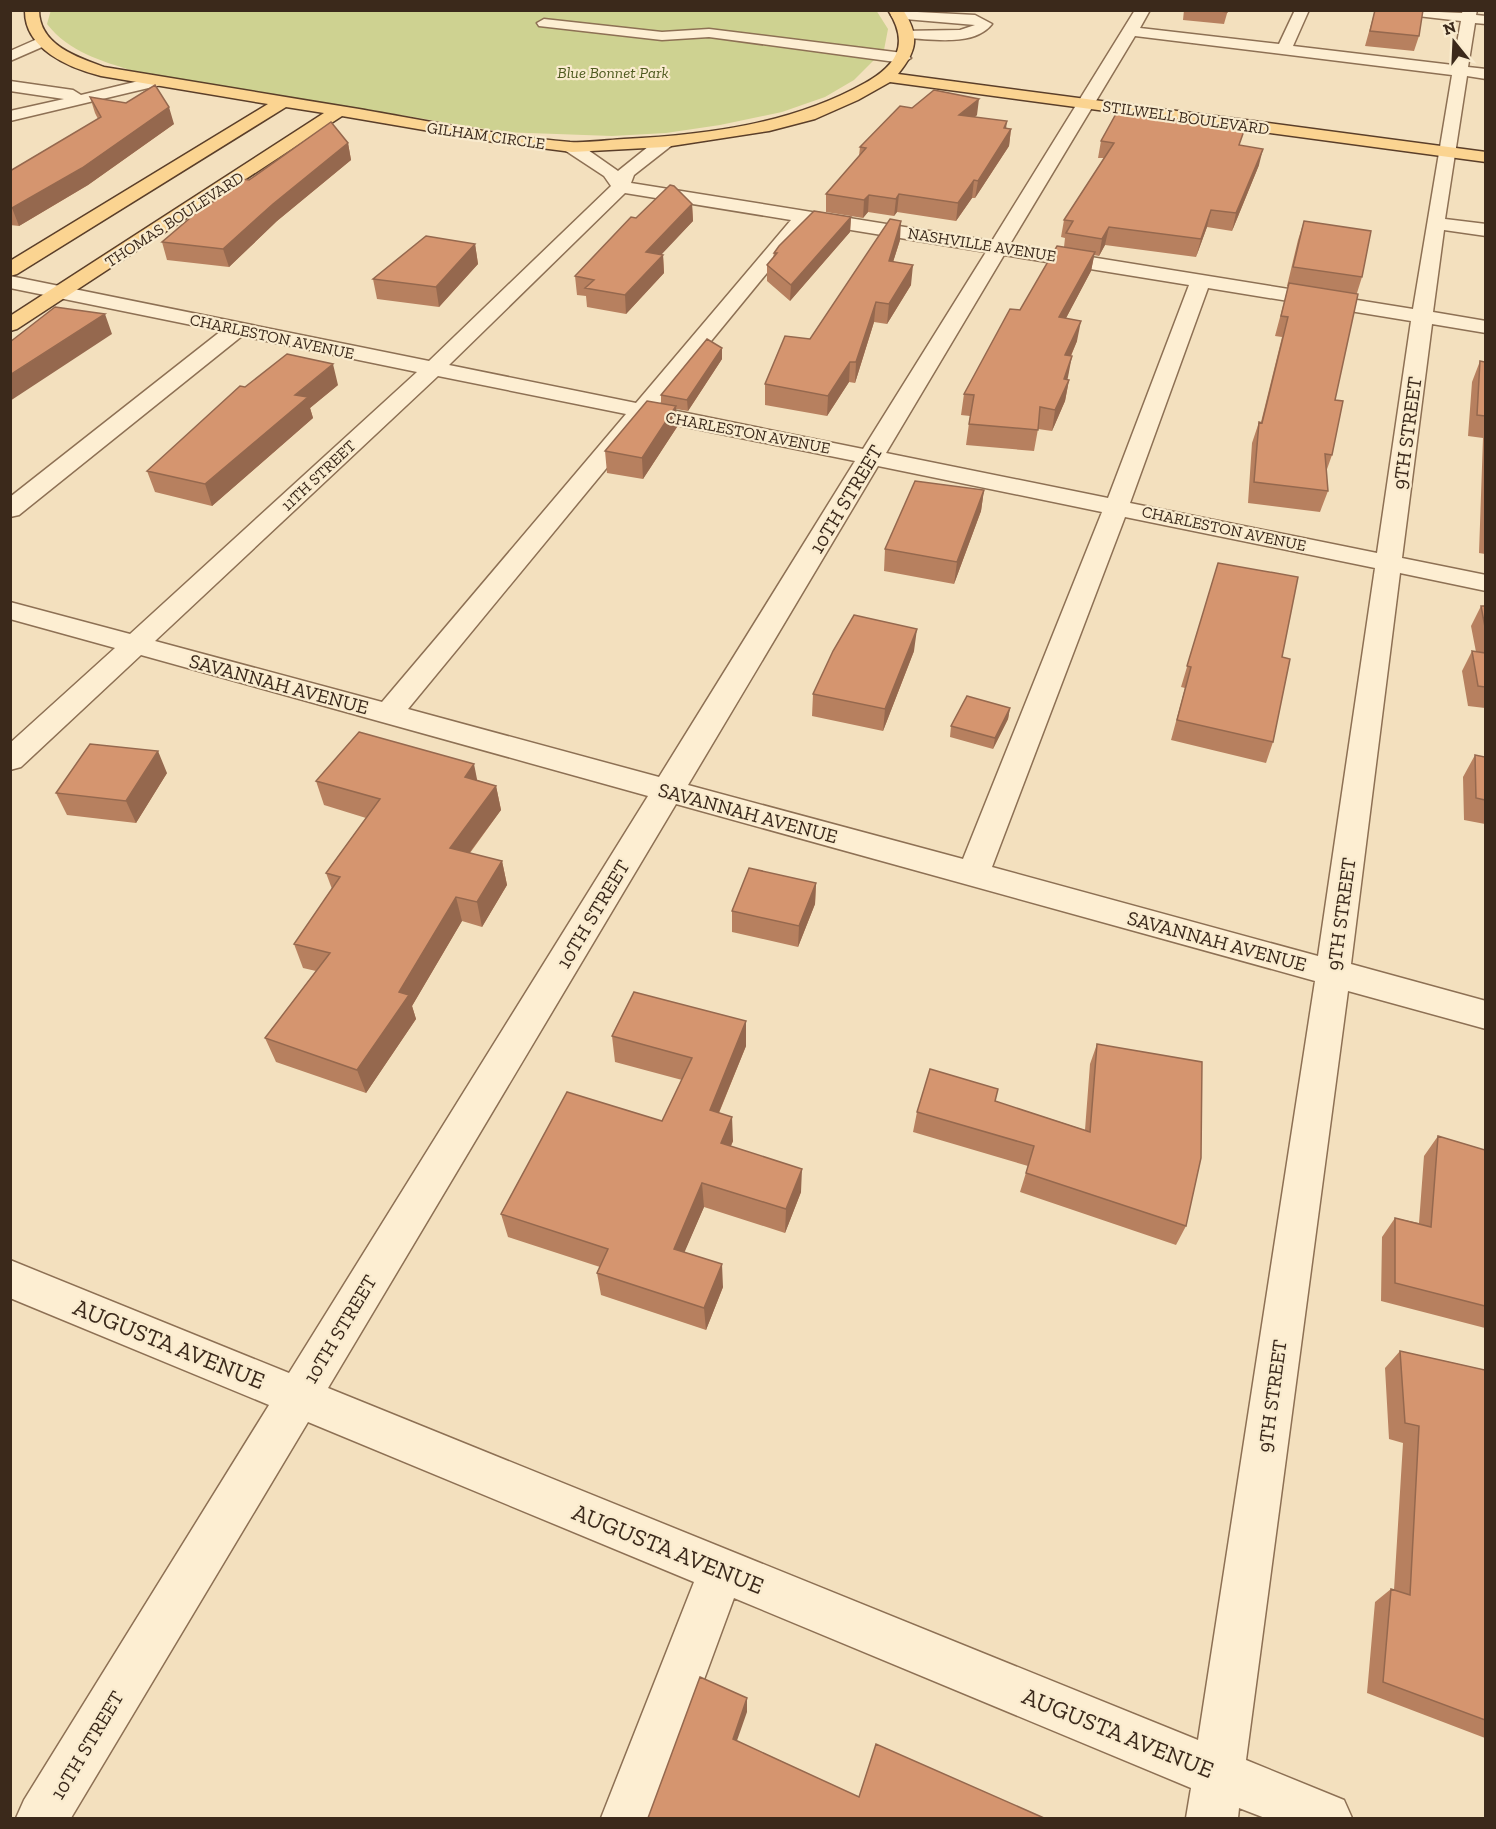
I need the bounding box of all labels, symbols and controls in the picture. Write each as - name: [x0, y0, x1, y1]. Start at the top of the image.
- north arrow: [1424, 12, 1484, 72]
- text: N: [1441, 17, 1458, 39]
- park label: Blue Bonnet Park: [557, 63, 669, 82]
- street label: STILWELL BOULEVARD: [1101, 96, 1271, 139]
- street label: GILHAM CIRCLE: [426, 118, 546, 153]
- street label: THOMAS BOULEVARD: [101, 167, 247, 271]
- street label: NASHVILLE AVENUE: [906, 223, 1057, 266]
- street label: CHARLESTON AVENUE: [188, 310, 356, 363]
- street label: 9TH STREET: [1387, 375, 1427, 491]
- street label: CHARLESTON AVENUE: [664, 407, 832, 458]
- street label: 11TH STREET: [277, 436, 360, 515]
- street label: 10TH STREET: [804, 440, 888, 558]
- street label: CHARLESTON AVENUE: [1140, 502, 1308, 555]
- street label: SAVANNAH AVENUE: [187, 649, 371, 719]
- street label: SAVANNAH AVENUE: [656, 778, 840, 848]
- street label: 10TH STREET: [551, 855, 635, 973]
- street label: 9TH STREET: [1321, 856, 1361, 972]
- street label: SAVANNAH AVENUE: [1125, 906, 1309, 976]
- street label: 10TH STREET: [298, 1270, 382, 1388]
- street label: AUGUSTA AVENUE: [69, 1292, 269, 1395]
- street label: 9TH STREET: [1252, 1338, 1292, 1454]
- street label: AUGUSTA AVENUE: [568, 1497, 768, 1600]
- street label: AUGUSTA AVENUE: [1018, 1681, 1218, 1784]
- street label: 10TH STREET: [45, 1686, 129, 1804]

